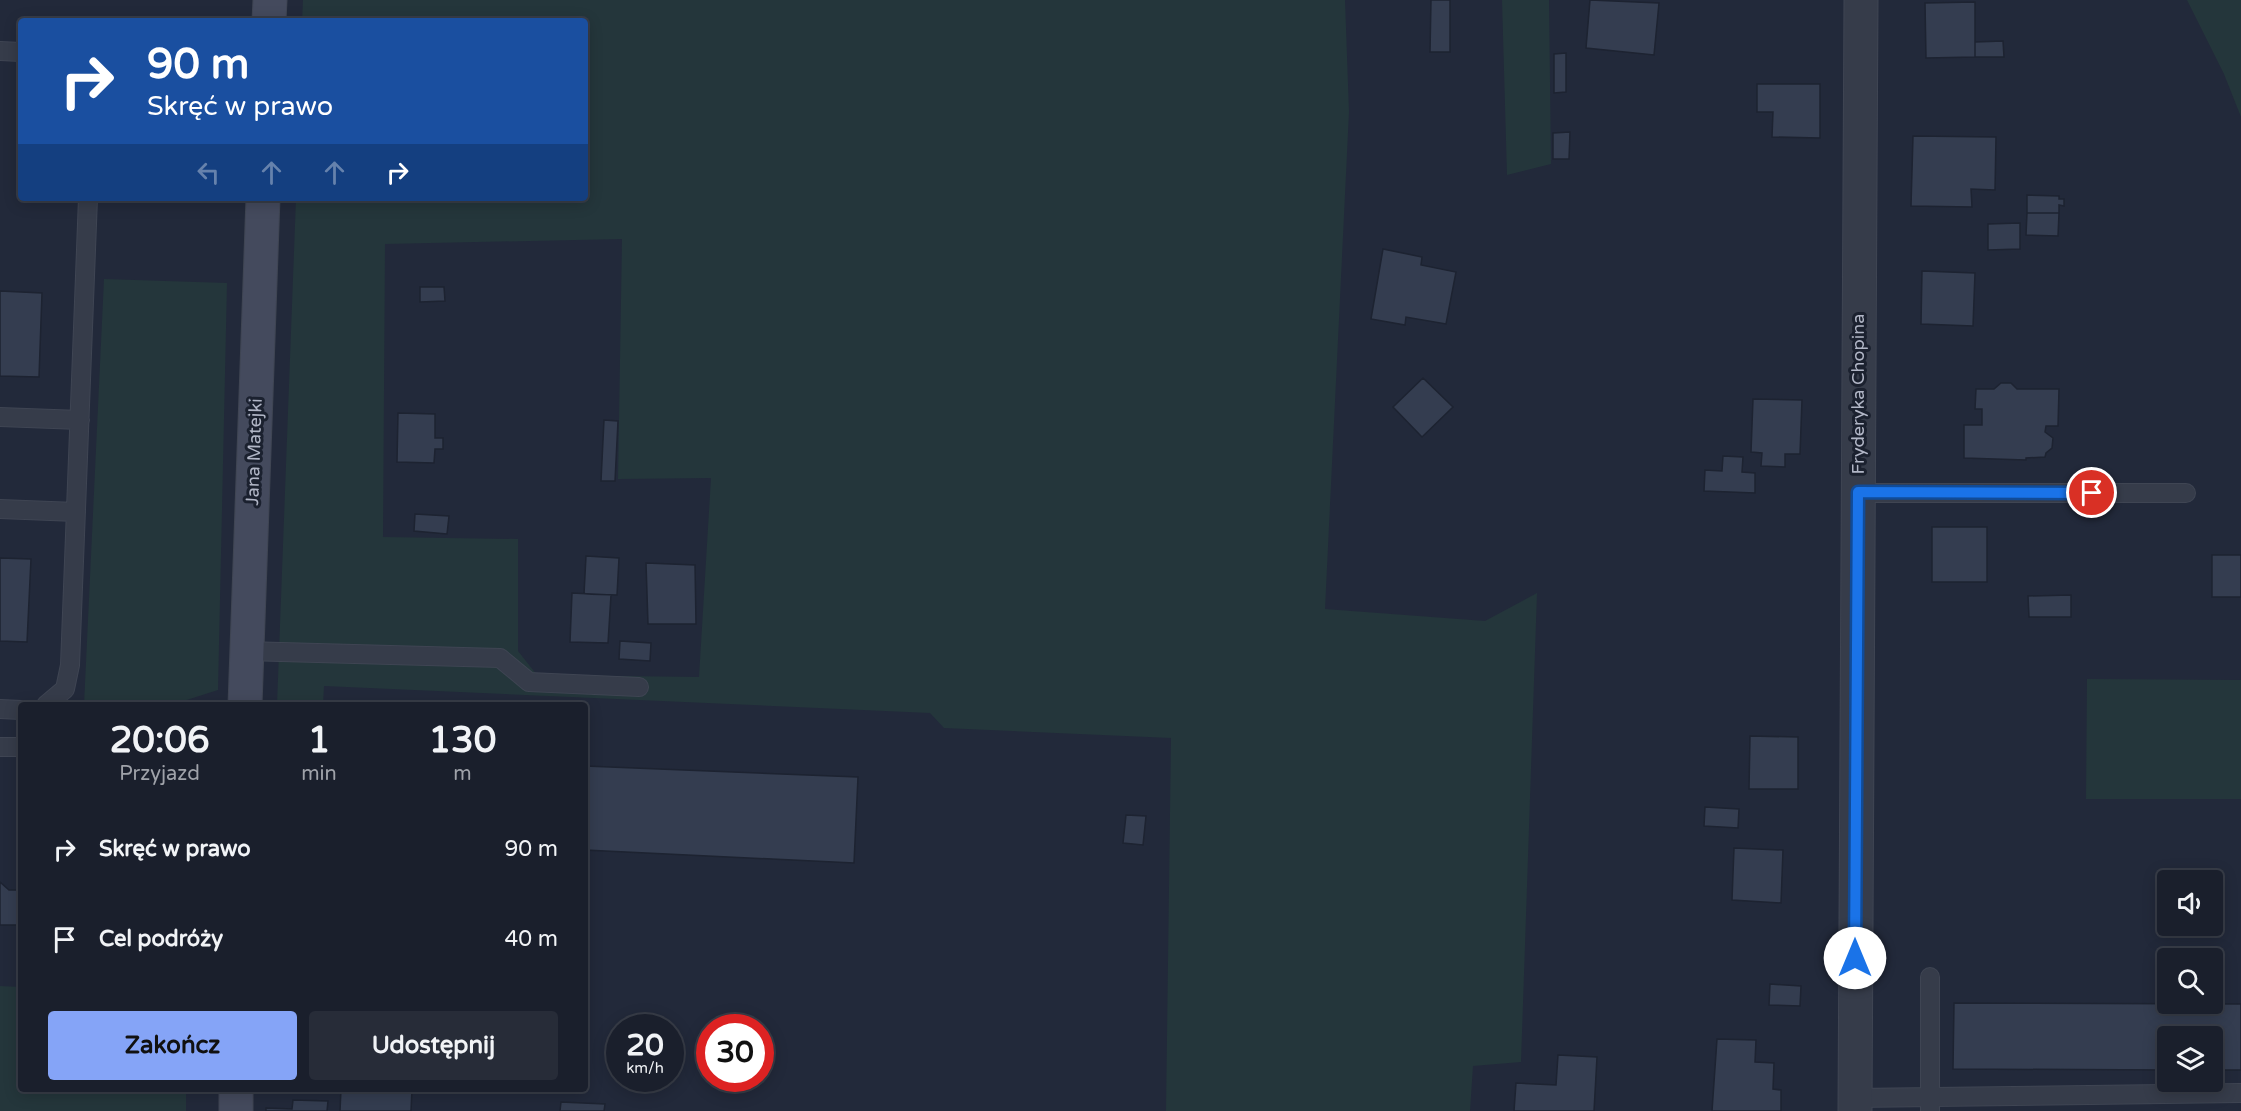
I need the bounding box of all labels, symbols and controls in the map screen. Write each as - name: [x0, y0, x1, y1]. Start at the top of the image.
- text: 90 m: [147, 39, 249, 90]
- icon: right: [48, 42, 126, 120]
- text: Skręć w prawo: [147, 90, 333, 123]
- icon: left: [192, 156, 225, 189]
- icon: ahead: [255, 156, 288, 189]
- icon: ahead: [318, 156, 351, 189]
- icon: right: [381, 156, 414, 189]
- street label: Fryderyka Chopina: [1847, 314, 1869, 474]
- street label: Jana Matejki: [241, 398, 267, 506]
- pin: [2066, 467, 2117, 518]
- icon: arrive: [2075, 476, 2108, 509]
- text: 20:06: [110, 719, 210, 762]
- text: 1: [308, 719, 330, 762]
- text: 130: [428, 719, 496, 762]
- text: Przyjazd: [119, 762, 200, 786]
- text: min: [301, 762, 337, 786]
- text: m: [453, 762, 472, 786]
- icon: right: [48, 833, 81, 866]
- text: Skręć w prawo: [99, 836, 251, 862]
- text: 90 m: [504, 836, 558, 862]
- map controls: [2157, 870, 2223, 1092]
- button: sound: [2157, 870, 2223, 936]
- icon: arrive: [48, 923, 81, 956]
- text: Cel podróży: [99, 926, 223, 952]
- text: 40 m: [504, 926, 558, 952]
- position arrow: [1823, 926, 1887, 990]
- button: search: [2157, 948, 2223, 1014]
- button: Zakończ: [48, 1011, 297, 1080]
- button: Udostępnij: [309, 1011, 558, 1080]
- speed limit sign: 30: [696, 1014, 774, 1092]
- button: layers: [2157, 1026, 2223, 1092]
- text: 20: [626, 1027, 664, 1064]
- text: km/h: [626, 1059, 664, 1077]

